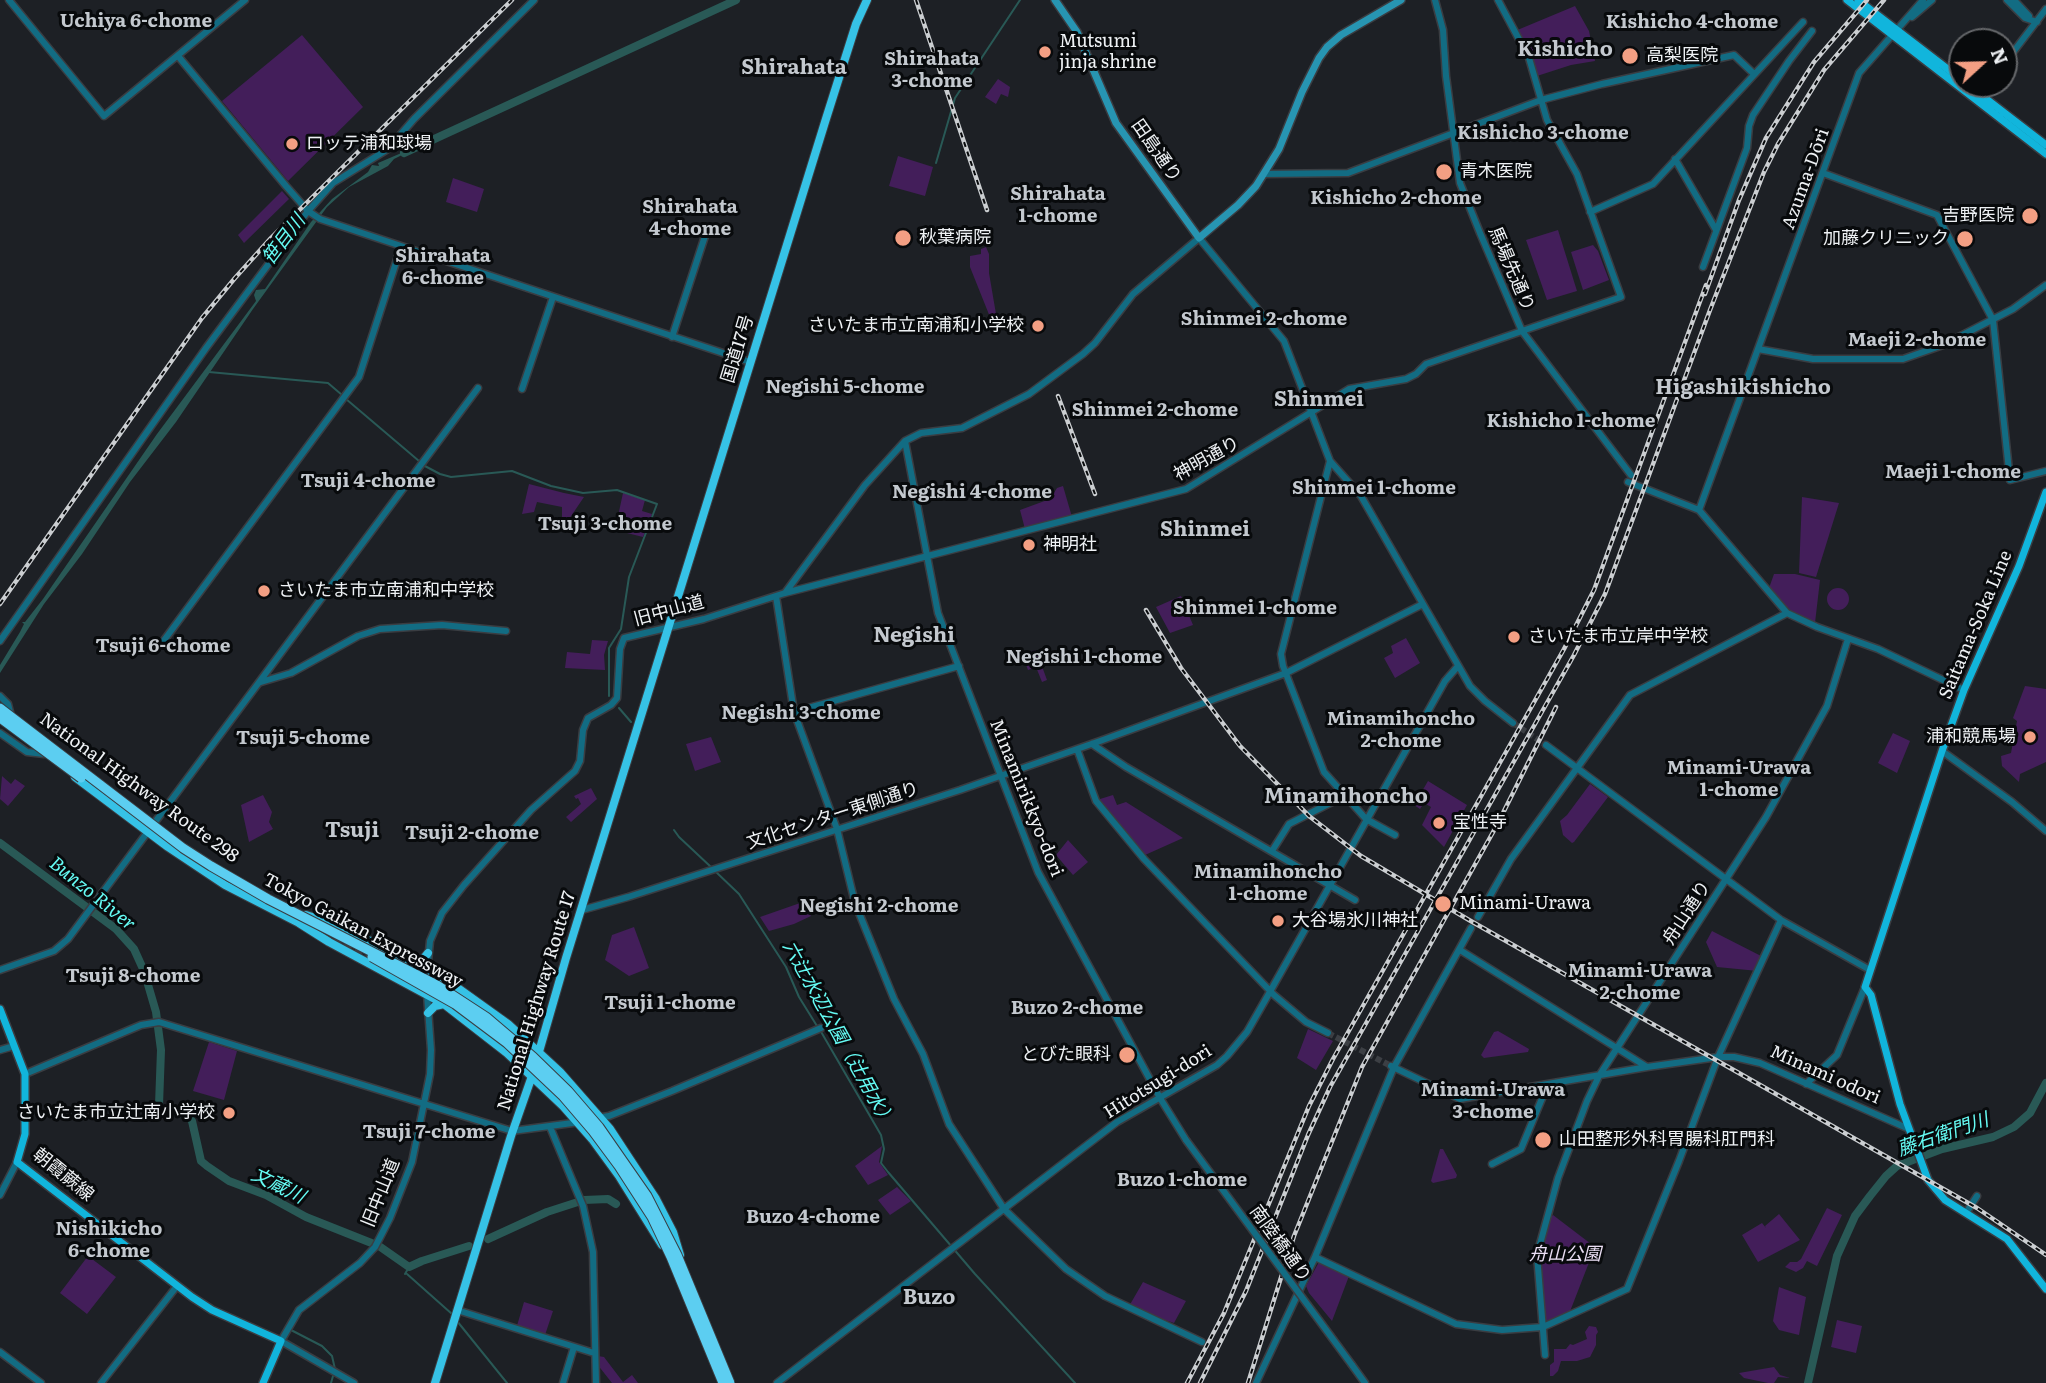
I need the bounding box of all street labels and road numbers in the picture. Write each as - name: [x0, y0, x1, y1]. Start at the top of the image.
- street label: 田島通り: [1127, 115, 1185, 187]
- street label: Azuma-Dōri: [1778, 126, 1834, 232]
- street label: 馬場先通り: [1483, 223, 1539, 315]
- street label: 国道17号: [717, 312, 759, 386]
- street label: 神明通り: [1170, 432, 1244, 486]
- street label: Saitama-Soka Line: [1935, 547, 2017, 703]
- street label: 旧中山道: [631, 591, 707, 631]
- street label: National Highway Route 298: [35, 708, 243, 868]
- street label: Minamirikkyo-dori: [985, 716, 1067, 880]
- street label: 文化センター東側通り: [744, 778, 922, 854]
- street label: Tokyo Gaikan Expressway: [259, 869, 467, 993]
- street label: 舟山通り: [1658, 877, 1716, 949]
- street label: National Highway Route 17: [493, 889, 581, 1113]
- street label: Hitotsugi-dori: [1100, 1040, 1216, 1124]
- street label: Minami odori: [1766, 1041, 1884, 1109]
- street label: 朝霞蕨線: [28, 1144, 98, 1206]
- street label: 旧中山道: [358, 1156, 404, 1230]
- street label: 南陸橋通り: [1245, 1201, 1315, 1287]

